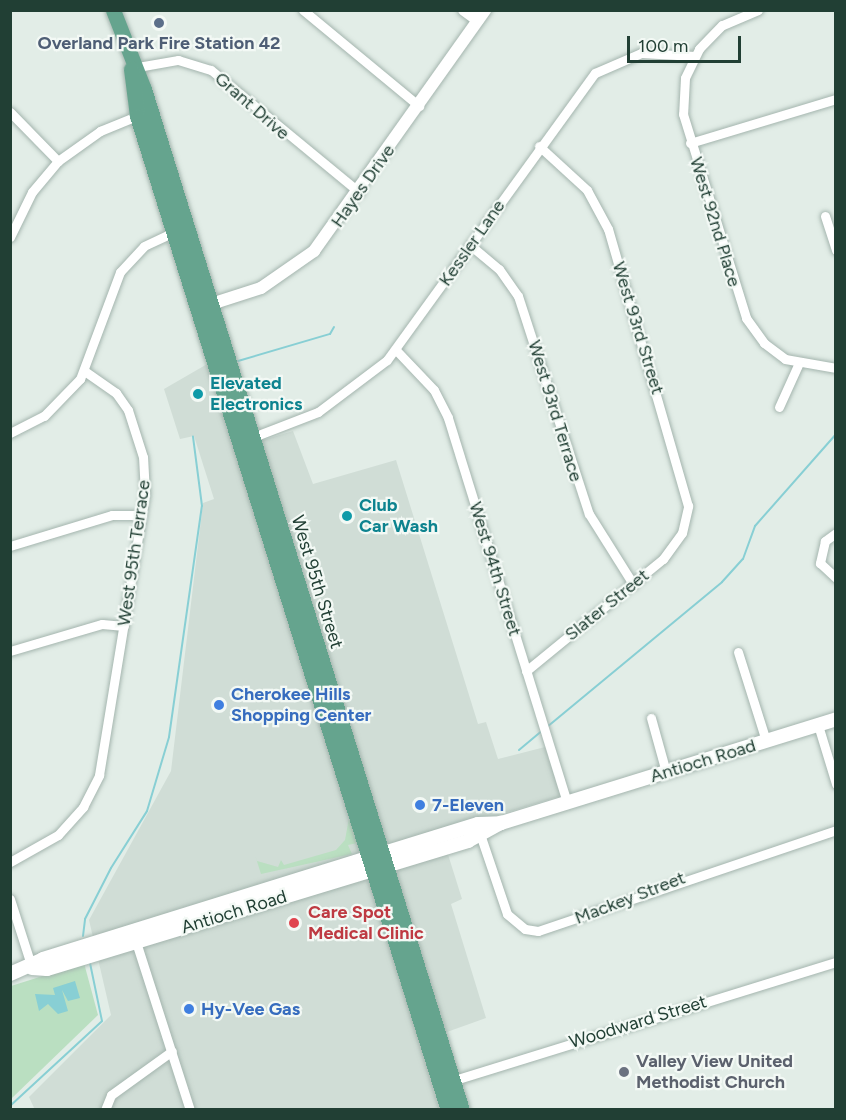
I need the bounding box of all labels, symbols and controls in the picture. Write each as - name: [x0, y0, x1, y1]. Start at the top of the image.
- marker: Overland Park Fire Station 42: [152, 16, 166, 30]
- scale bar: [630, 24, 744, 62]
- place label: Overland Park Fire Station 42: [37, 32, 281, 54]
- text: 100 m: [638, 35, 688, 57]
- street label: Grant Drive: [210, 68, 294, 144]
- street label: Hayes Drive: [327, 140, 399, 232]
- street label: West 92nd Place: [685, 155, 745, 289]
- street label: Kessler Lane: [434, 196, 510, 290]
- street label: West 93rd Street: [608, 259, 668, 397]
- street label: West 93rd Terrace: [523, 338, 587, 484]
- place label: Elevated Electronics: [210, 373, 303, 416]
- marker: Elevated Electronics: [191, 387, 205, 401]
- street label: West 95th Terrace: [113, 479, 155, 627]
- place label: Club Car Wash: [359, 495, 438, 538]
- street label: West 94th Street: [464, 499, 526, 639]
- marker: Club Car Wash: [340, 509, 354, 523]
- street label: West 95th Street: [286, 513, 348, 651]
- street label: Slater Street: [561, 565, 653, 645]
- place label: Cherokee Hills Shopping Center: [231, 684, 371, 726]
- marker: Cherokee Hills Shopping Center: [212, 698, 226, 712]
- street label: Antioch Road: [648, 735, 758, 787]
- place label: 7-Eleven: [432, 794, 504, 816]
- marker: 7-Eleven: [413, 798, 427, 812]
- street label: Mackey Street: [572, 867, 688, 929]
- street label: Antioch Road: [179, 886, 289, 938]
- place label: Care Spot Medical Clinic: [308, 902, 424, 944]
- marker: Care Spot Medical Clinic: [285, 914, 303, 932]
- street label: Woodward Street: [567, 991, 709, 1053]
- place label: Hy-Vee Gas: [201, 998, 300, 1020]
- marker: Hy-Vee Gas: [182, 1002, 196, 1016]
- place label: Valley View United Methodist Church: [636, 1051, 793, 1094]
- marker: Valley View United Methodist Church: [617, 1065, 631, 1079]

